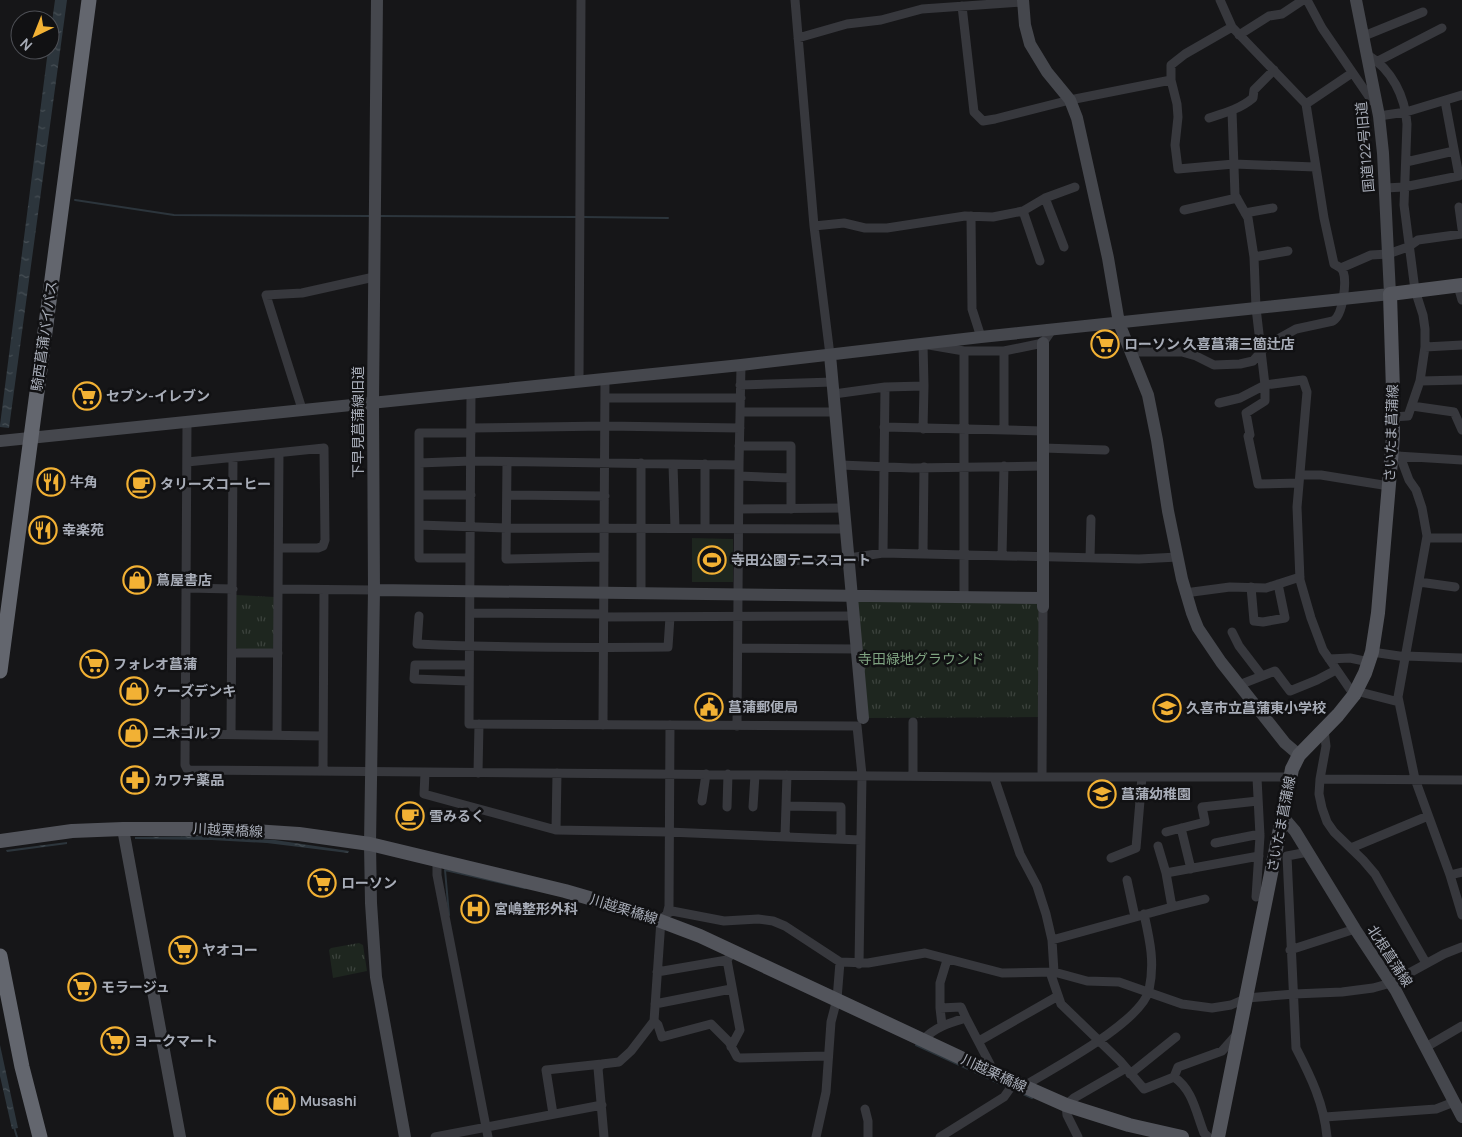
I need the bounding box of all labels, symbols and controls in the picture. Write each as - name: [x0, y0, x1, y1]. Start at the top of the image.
- north arrow: [10, 10, 60, 60]
- text: N: [16, 34, 36, 55]
- street label: 国道122号旧道: [1351, 101, 1378, 193]
- street label: 騎西菖蒲バイパス: [26, 279, 61, 393]
- supermarket icon: ローソン 久喜菖蒲三箇辻店: [1090, 329, 1120, 359]
- place label: ローソン 久喜菖蒲三箇辻店: [1124, 334, 1295, 353]
- street label: 下早見菖蒲線旧道: [348, 366, 367, 478]
- supermarket icon: セブン-イレブン: [72, 381, 102, 411]
- street label: さいたま菖蒲線: [1379, 384, 1402, 482]
- place label: セブン-イレブン: [106, 386, 210, 405]
- restaurant icon: 牛角: [36, 467, 66, 497]
- cafe icon: タリーズコーヒー: [126, 469, 156, 499]
- place label: 牛角: [70, 472, 98, 491]
- place label: タリーズコーヒー: [160, 474, 271, 493]
- restaurant icon: 幸楽苑: [28, 515, 58, 545]
- place label: 幸楽苑: [62, 520, 104, 539]
- sports icon: 寺田公園テニスコート: [697, 545, 727, 575]
- place label: 寺田公園テニスコート: [731, 550, 871, 569]
- shop icon: 蔦屋書店: [122, 565, 152, 595]
- place label: 蔦屋書店: [156, 570, 212, 589]
- supermarket icon: フォレオ菖蒲: [79, 649, 109, 679]
- park label: 寺田緑地グラウンド: [858, 649, 984, 668]
- place label: フォレオ菖蒲: [113, 654, 197, 673]
- shop icon: ケーズデンキ: [119, 676, 149, 706]
- place label: ケーズデンキ: [153, 681, 236, 700]
- public building icon: 菖蒲郵便局: [694, 692, 724, 722]
- school or university icon: 久喜市立菖蒲東小学校: [1152, 693, 1182, 723]
- place label: 菖蒲郵便局: [728, 697, 798, 716]
- place label: 久喜市立菖蒲東小学校: [1186, 698, 1326, 717]
- shop icon: 二木ゴルフ: [118, 718, 148, 748]
- place label: 二木ゴルフ: [152, 723, 222, 742]
- pharmacy icon: カワチ薬品: [120, 765, 150, 795]
- place label: カワチ薬品: [154, 770, 224, 789]
- street label: さいたま菖蒲線: [1262, 774, 1299, 874]
- school or university icon: 菖蒲幼稚園: [1087, 779, 1117, 809]
- place label: 菖蒲幼稚園: [1121, 784, 1191, 803]
- cafe icon: 雪みるく: [395, 801, 425, 831]
- place label: 雪みるく: [429, 806, 485, 825]
- street label: 川越栗橋線: [193, 818, 263, 841]
- supermarket icon: ローソン: [307, 868, 337, 898]
- place label: ローソン: [341, 873, 397, 892]
- street label: 川越栗橋線: [588, 889, 660, 928]
- hospital icon: 宮嶋整形外科: [460, 894, 490, 924]
- place label: 宮嶋整形外科: [494, 899, 578, 918]
- street label: 北根菖蒲線: [1363, 921, 1417, 990]
- supermarket icon: ヤオコー: [168, 935, 198, 965]
- place label: ヤオコー: [202, 940, 258, 959]
- supermarket icon: モラージュ: [67, 972, 97, 1002]
- place label: モラージュ: [101, 977, 170, 996]
- supermarket icon: ヨークマート: [100, 1026, 130, 1056]
- place label: ヨークマート: [134, 1031, 218, 1050]
- street label: 川越栗橋線: [958, 1049, 1030, 1096]
- shop icon: Musashi: [266, 1086, 296, 1116]
- place label: Musashi: [300, 1091, 357, 1110]

